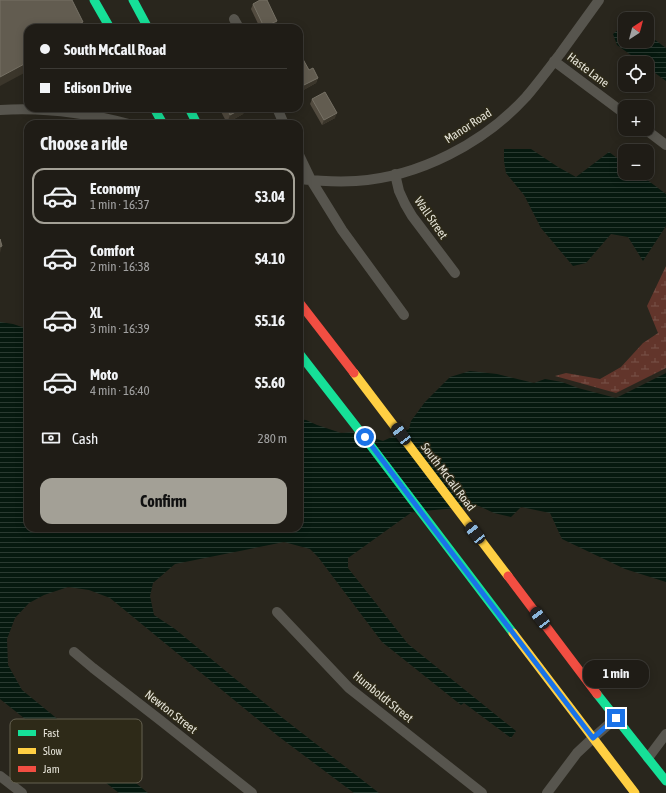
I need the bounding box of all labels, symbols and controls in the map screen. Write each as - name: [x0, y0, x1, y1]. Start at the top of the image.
- north arrow: [618, 12, 654, 48]
- map controls: [618, 12, 654, 180]
- text: South McCall Road: [64, 41, 166, 58]
- street label: Haste Lane: [564, 50, 612, 90]
- button: locate: [618, 56, 654, 92]
- text: Edison Drive: [64, 79, 132, 96]
- button: +: [618, 100, 654, 136]
- street label: Manor Road: [442, 106, 494, 146]
- text: Choose a ride: [40, 133, 128, 154]
- button: −: [618, 144, 654, 180]
- icon: car: [42, 178, 78, 214]
- text: Economy: [90, 180, 140, 197]
- text: $3.04: [255, 188, 285, 205]
- street label: Wall Street: [411, 194, 451, 242]
- text: 1 min · 16:37: [90, 197, 150, 212]
- icon: car: [42, 240, 78, 276]
- text: Comfort: [90, 242, 134, 259]
- text: $4.10: [255, 250, 285, 267]
- text: 2 min · 16:38: [90, 259, 150, 274]
- icon: car: [42, 302, 78, 338]
- text: XL: [90, 304, 103, 321]
- text: $5.16: [255, 312, 285, 329]
- text: 3 min · 16:39: [90, 321, 150, 336]
- icon: car: [42, 364, 78, 400]
- text: Moto: [90, 366, 118, 383]
- text: $5.60: [255, 374, 285, 391]
- text: 4 min · 16:40: [90, 383, 150, 398]
- car: [389, 421, 413, 447]
- icon: cash: [40, 427, 62, 449]
- route start: [356, 428, 374, 446]
- text: Cash: [72, 430, 98, 447]
- text: 280 m: [258, 431, 287, 446]
- street label: South McCall Road: [418, 440, 478, 514]
- button: Confirm: [40, 478, 287, 524]
- car: [463, 520, 487, 546]
- car: [528, 605, 552, 631]
- callout: 1 min: [583, 660, 649, 688]
- text: 1 min: [603, 666, 629, 681]
- street label: Humboldt Street: [350, 669, 416, 726]
- street label: Newton Street: [142, 687, 200, 737]
- route end: [607, 709, 625, 727]
- legend: [10, 719, 142, 783]
- text: Fast: [43, 727, 59, 739]
- text: Slow: [43, 745, 62, 757]
- text: Jam: [43, 763, 60, 775]

